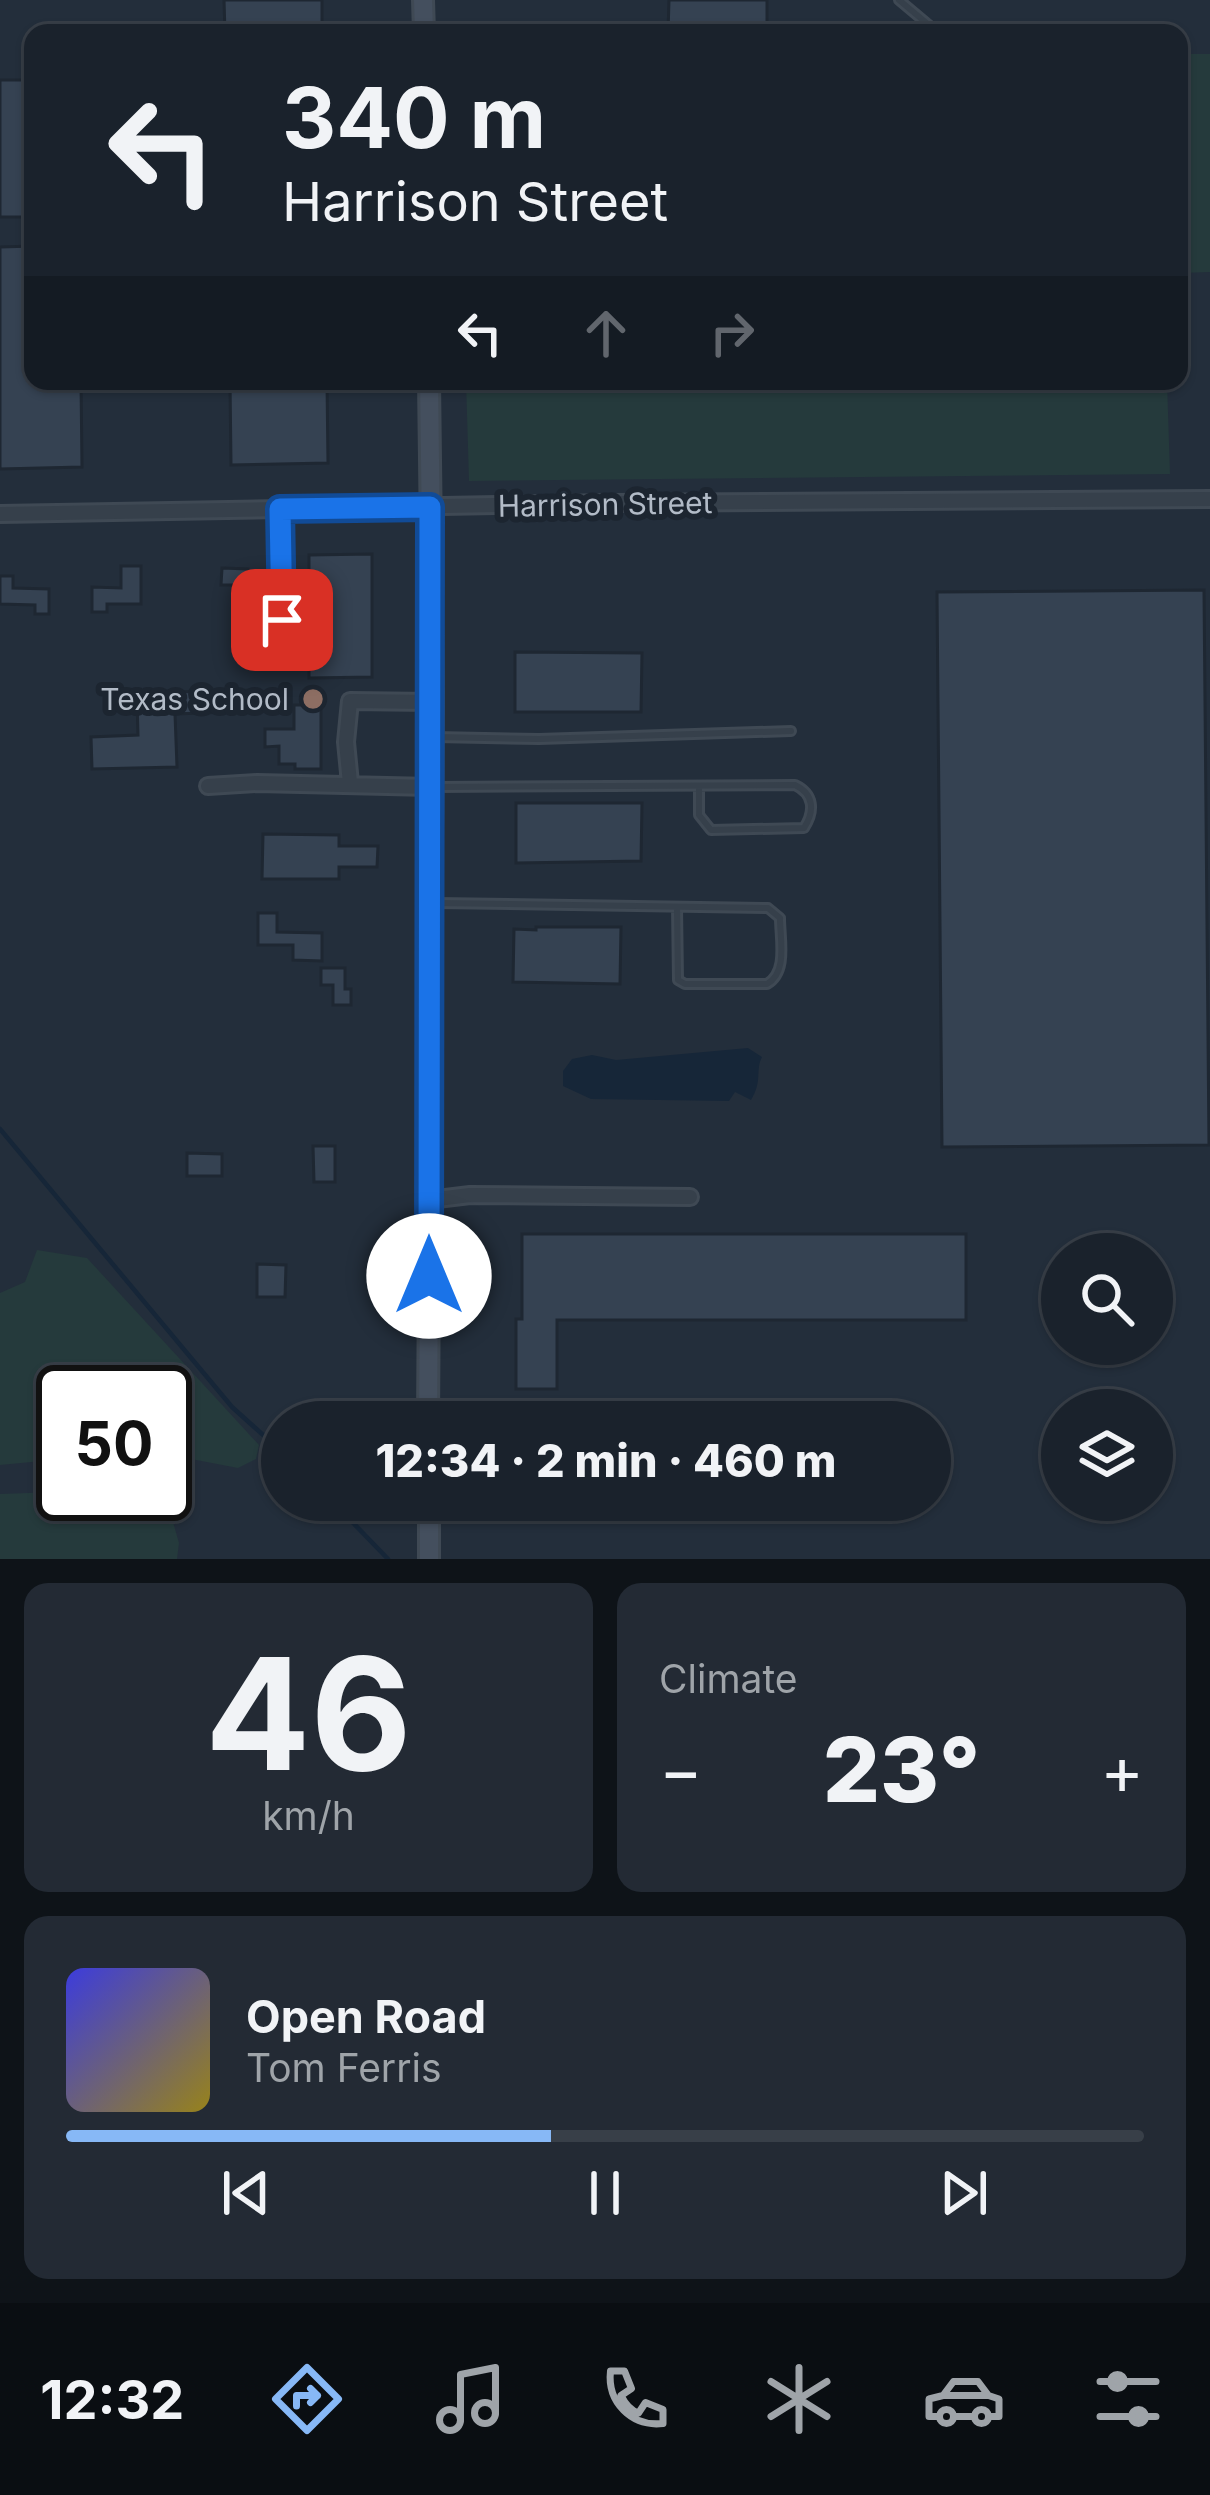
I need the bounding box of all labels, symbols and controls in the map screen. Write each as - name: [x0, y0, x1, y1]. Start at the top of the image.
- text: 340 m: [282, 67, 546, 168]
- icon: left: [84, 72, 240, 228]
- text: Harrison Street: [282, 169, 668, 234]
- icon: left: [447, 300, 513, 366]
- icon: ahead: [573, 300, 639, 366]
- icon: right: [699, 300, 765, 366]
- street label: Harrison Street: [497, 484, 713, 524]
- pin: [231, 569, 333, 671]
- icon: arrive: [249, 587, 315, 653]
- place label: Texas School: [100, 681, 289, 717]
- marker: Texas School: [300, 686, 326, 712]
- position arrow: [366, 1213, 492, 1339]
- map controls: [1041, 1233, 1173, 1521]
- button: search: [1041, 1233, 1173, 1365]
- speed limit sign: 50: [36, 1365, 192, 1521]
- button: layers: [1041, 1389, 1173, 1521]
- text: 12:34 · 2 min · 460 m: [375, 1433, 837, 1488]
- text: 46: [205, 1619, 412, 1808]
- text: Climate: [659, 1655, 798, 1702]
- text: 23°: [823, 1715, 980, 1824]
- text: −: [659, 1730, 703, 1810]
- text: +: [1100, 1730, 1144, 1810]
- text: km/h: [262, 1792, 355, 1839]
- text: Open Road: [246, 1989, 486, 2044]
- text: Tom Ferris: [246, 2044, 441, 2091]
- icon: previous: [213, 2160, 279, 2226]
- icon: pause: [572, 2160, 638, 2226]
- icon: next: [931, 2160, 997, 2226]
- icon: directions: [265, 2357, 349, 2441]
- icon: music: [429, 2357, 513, 2441]
- icon: phone: [593, 2357, 677, 2441]
- icon: climate: [757, 2357, 841, 2441]
- icon: car: [922, 2357, 1006, 2441]
- icon: filters: [1086, 2357, 1170, 2441]
- text: 12:32: [40, 2367, 184, 2432]

